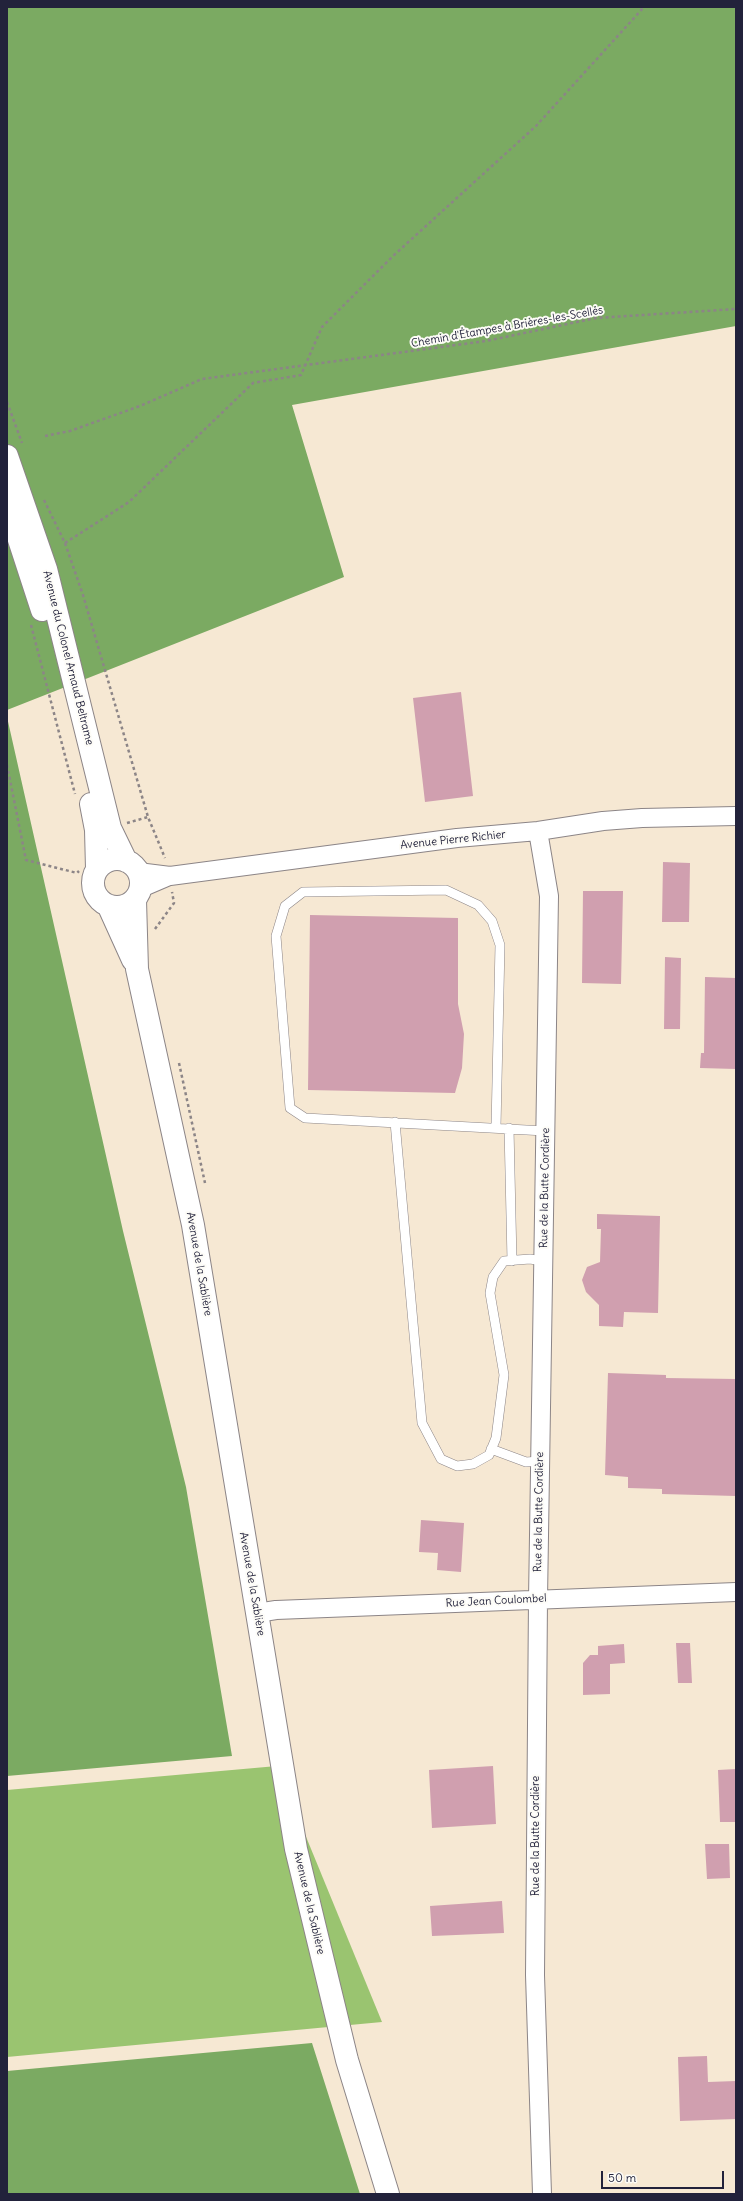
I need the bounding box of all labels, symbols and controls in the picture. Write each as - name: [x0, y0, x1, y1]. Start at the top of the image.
- street label: Chemin d'Étampes à Brières-les-Scellés: [410, 304, 604, 350]
- street label: Avenue du Colonel Arnaud Beltrame: [40, 569, 96, 747]
- street label: Avenue Pierre Richier: [400, 828, 506, 852]
- street label: Rue de la Butte Cordière: [537, 1128, 553, 1248]
- street label: Avenue de la Sablière: [183, 1211, 215, 1317]
- street label: Rue de la Butte Cordière: [531, 1452, 547, 1572]
- street label: Avenue de la Sablière: [236, 1531, 268, 1637]
- street label: Rue Jean Coulombel: [445, 1592, 547, 1610]
- street label: Rue de la Butte Cordière: [529, 1776, 543, 1896]
- street label: Avenue de la Sablière: [291, 1850, 327, 1956]
- scale bar: [603, 2163, 726, 2189]
- text: 50 m: [608, 2170, 636, 2185]

